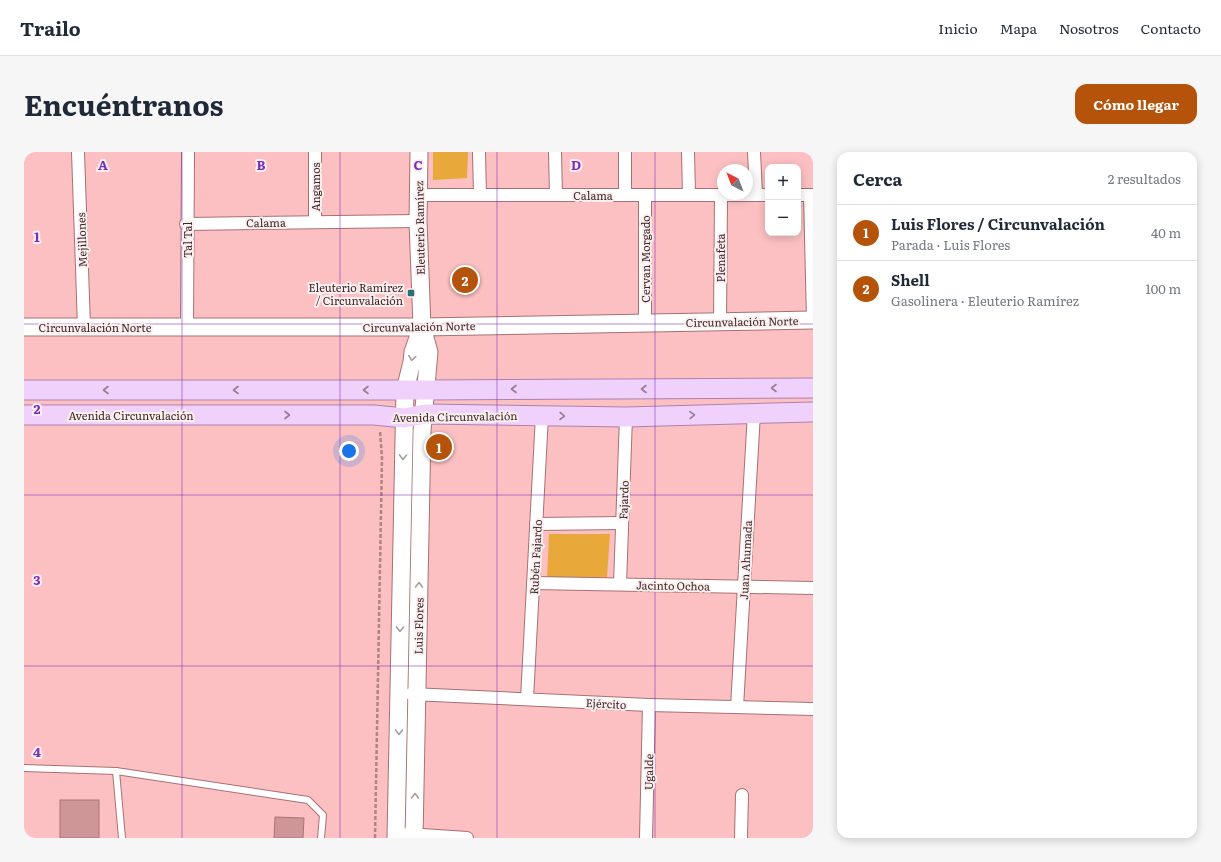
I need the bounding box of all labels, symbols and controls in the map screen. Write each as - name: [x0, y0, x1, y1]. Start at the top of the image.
- text: Trailo: [20, 14, 81, 42]
- text: Inicio: [938, 18, 978, 38]
- text: Mapa: [1000, 18, 1037, 38]
- text: Nosotros: [1059, 18, 1119, 38]
- text: Contacto: [1141, 18, 1201, 38]
- text: Encuéntranos: [24, 83, 223, 125]
- button: Cómo llegar: [1075, 84, 1197, 124]
- text: A: [98, 155, 108, 174]
- text: B: [257, 155, 266, 174]
- text: C: [413, 155, 423, 174]
- text: D: [571, 155, 581, 174]
- street label: Angamos: [307, 163, 323, 211]
- north arrow: [717, 164, 753, 200]
- map controls: [765, 164, 801, 236]
- button: +: [765, 164, 801, 200]
- text: Cerca: [853, 166, 902, 191]
- text: 2 resultados: [1108, 169, 1181, 188]
- street label: Eleuterio Ramírez: [410, 180, 428, 275]
- street label: Calama: [573, 187, 613, 203]
- button: −: [765, 200, 801, 236]
- street label: Mejillones: [72, 212, 90, 268]
- text: Luis Flores / Circunvalación: [891, 212, 1105, 235]
- street label: Calama: [246, 214, 286, 230]
- street label: Cervan Morgado: [637, 215, 653, 303]
- street label: Tal Tal: [179, 222, 195, 258]
- text: 1: [863, 223, 869, 242]
- text: 40 m: [1151, 223, 1181, 242]
- text: 1: [34, 227, 40, 246]
- street label: Plenafeta: [712, 233, 728, 282]
- text: Parada · Luis Flores: [891, 235, 1010, 254]
- pin: 2: [452, 265, 478, 295]
- text: Shell: [891, 268, 930, 291]
- place label: Eleuterio Ramírez / Circunvalación: [309, 279, 404, 308]
- text: 2: [863, 279, 869, 298]
- text: 100 m: [1145, 279, 1181, 298]
- marker: Eleuterio Ramírez / Circunvalación: [406, 288, 416, 298]
- text: Gasolinera · Eleuterio Ramírez: [891, 291, 1079, 310]
- street label: Circunvalación Norte: [685, 312, 799, 330]
- street label: Circunvalación Norte: [362, 317, 476, 335]
- street label: Circunvalación Norte: [39, 319, 152, 335]
- one-way arrow: [408, 355, 417, 361]
- one-way arrow: [771, 384, 777, 392]
- one-way arrow: [511, 385, 517, 393]
- one-way arrow: [641, 385, 647, 393]
- one-way arrow: [103, 386, 109, 394]
- one-way arrow: [233, 386, 239, 394]
- one-way arrow: [363, 386, 369, 394]
- text: 2: [34, 399, 41, 418]
- street label: Avenida Circunvalación: [68, 407, 194, 423]
- street label: Avenida Circunvalación: [392, 407, 518, 425]
- one-way arrow: [284, 411, 290, 419]
- one-way arrow: [559, 411, 565, 420]
- one-way arrow: [689, 411, 695, 419]
- pin: 1: [426, 432, 452, 462]
- your location: [339, 441, 359, 461]
- one-way arrow: [399, 454, 407, 460]
- street label: Fajardo: [614, 480, 632, 520]
- street label: Rubén Fajardo: [525, 519, 545, 595]
- street label: Juan Ahumada: [735, 520, 755, 600]
- text: 3: [33, 570, 41, 589]
- street label: Jacinto Ochoa: [636, 576, 710, 594]
- one-way arrow: [415, 582, 423, 588]
- street label: Luis Flores: [410, 598, 426, 654]
- one-way arrow: [396, 626, 404, 632]
- street label: Ejército: [585, 694, 627, 712]
- one-way arrow: [394, 729, 403, 735]
- text: 4: [33, 742, 41, 761]
- street label: Ugalde: [640, 753, 656, 790]
- one-way arrow: [411, 793, 419, 799]

